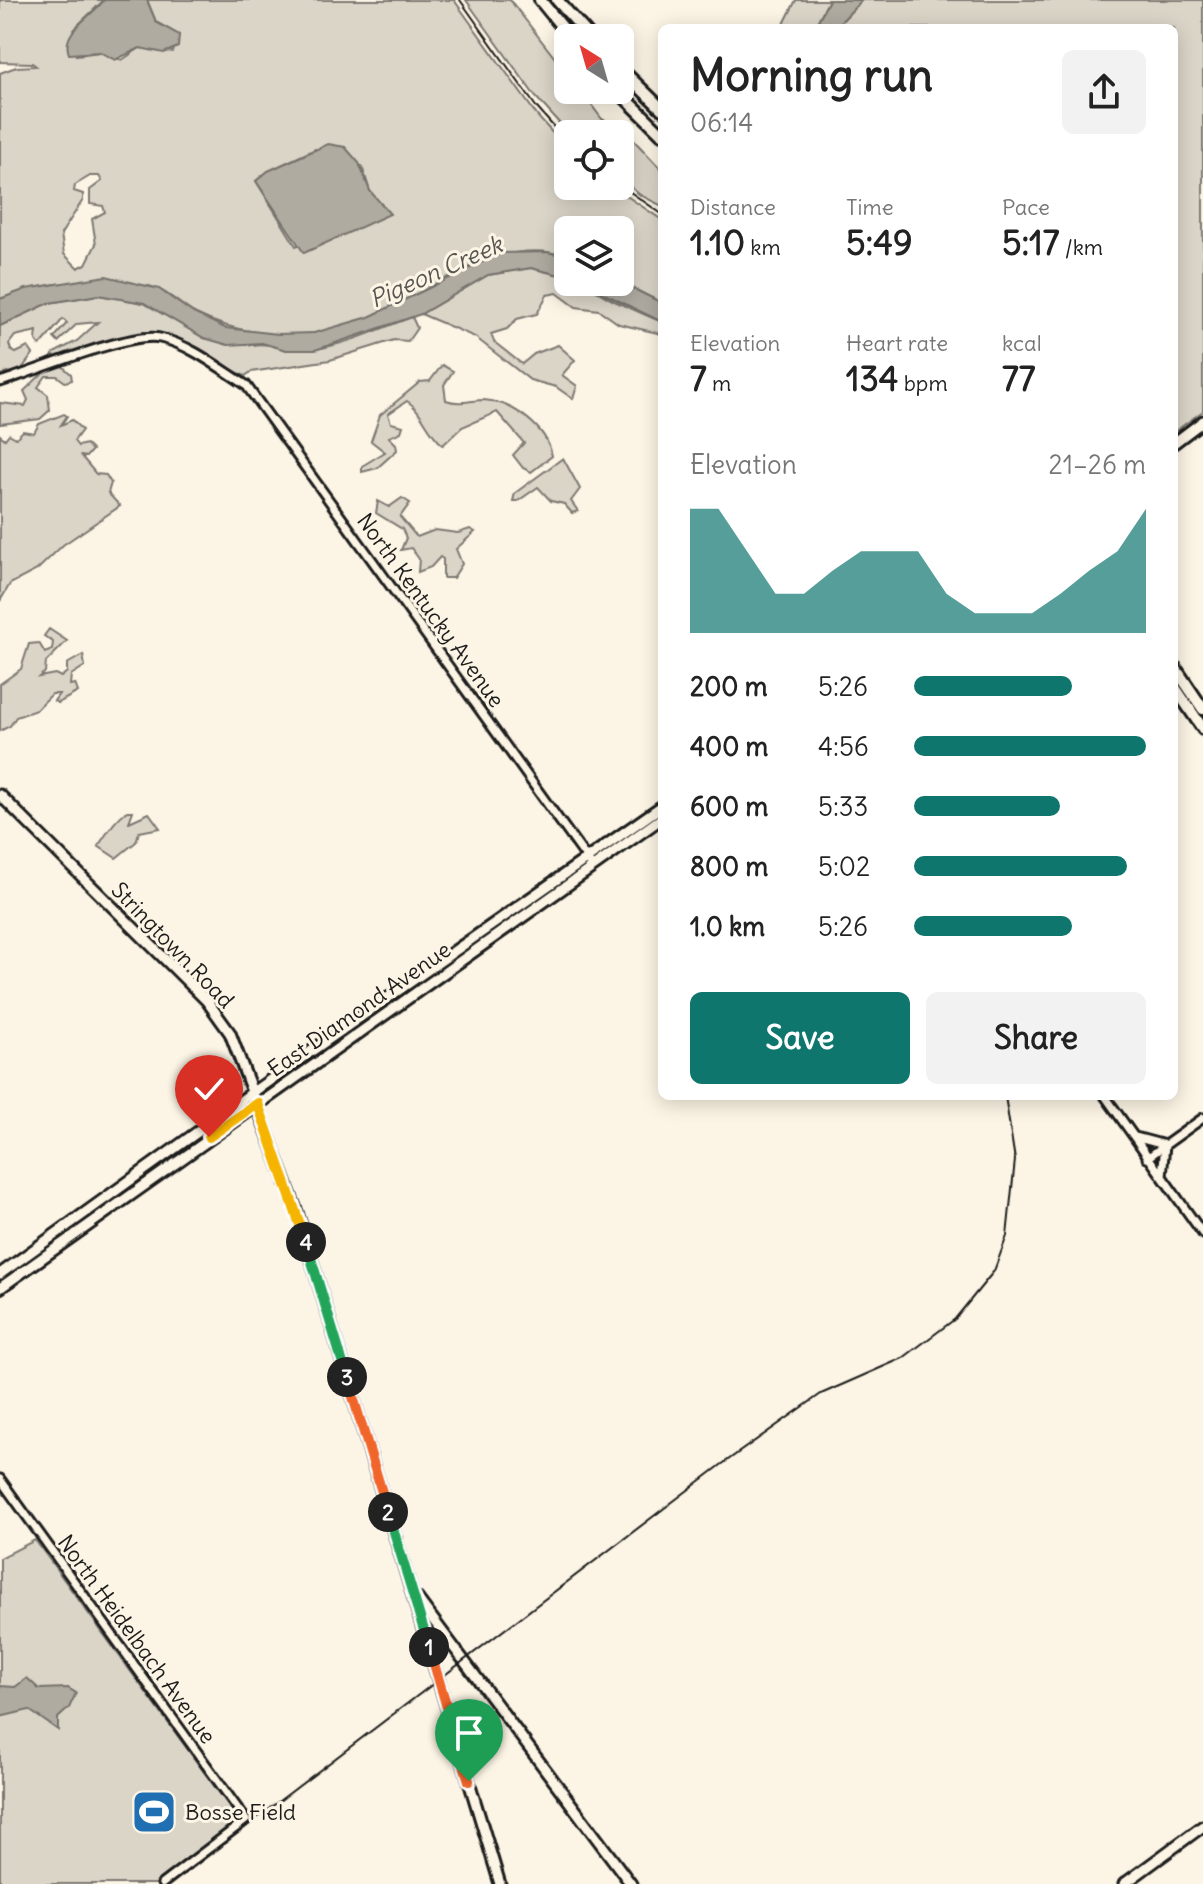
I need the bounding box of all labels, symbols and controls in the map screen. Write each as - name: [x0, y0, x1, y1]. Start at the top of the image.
- north arrow: [554, 24, 634, 104]
- map controls: [554, 24, 634, 296]
- text: Morning run: [690, 48, 933, 103]
- button: share: [1062, 50, 1146, 134]
- text: 06:14: [690, 106, 753, 139]
- button: locate: [554, 120, 634, 200]
- text: Distance: [690, 193, 776, 221]
- text: Time: [846, 193, 894, 221]
- text: Pace: [1002, 193, 1050, 221]
- button: layers: [554, 216, 634, 296]
- text: 1.10: [690, 221, 745, 264]
- text: 5:49: [846, 221, 912, 264]
- text: 5:17: [1002, 221, 1059, 264]
- water label: Pigeon Creek: [365, 228, 508, 314]
- text: km: [745, 233, 781, 261]
- text: /km: [1059, 233, 1103, 261]
- text: Elevation: [690, 329, 780, 357]
- text: Heart rate: [846, 329, 948, 357]
- text: kcal: [1002, 329, 1042, 357]
- text: 7: [690, 357, 707, 400]
- text: 134: [846, 357, 898, 400]
- text: 77: [1002, 357, 1035, 400]
- text: m: [707, 369, 731, 397]
- text: bpm: [898, 369, 948, 397]
- text: Elevation: [690, 448, 797, 481]
- text: 21–26 m: [1048, 448, 1146, 481]
- street label: North Kentucky Avenue: [351, 507, 511, 713]
- text: 200 m: [690, 670, 767, 703]
- text: 5:26: [818, 670, 868, 703]
- text: 400 m: [690, 730, 768, 763]
- text: 4:56: [818, 730, 869, 763]
- text: 600 m: [690, 790, 768, 823]
- text: 5:33: [818, 790, 868, 823]
- text: 800 m: [690, 850, 768, 883]
- text: 5:02: [818, 850, 870, 883]
- street label: Stringtown Road: [106, 876, 240, 1014]
- text: 1.0 km: [690, 910, 765, 943]
- text: 5:26: [818, 910, 868, 943]
- street label: East Diamond Avenue: [262, 935, 456, 1083]
- button: Save: [690, 992, 910, 1084]
- button: Share: [926, 992, 1146, 1084]
- pin: [175, 1055, 243, 1137]
- icon: check: [187, 1067, 231, 1111]
- pin: 4: [286, 1222, 326, 1262]
- text: 4: [300, 1228, 312, 1256]
- pin: 3: [327, 1357, 367, 1397]
- text: 3: [341, 1363, 353, 1391]
- pin: 2: [368, 1492, 408, 1532]
- text: 2: [382, 1498, 394, 1526]
- street label: North Heidelbach Avenue: [52, 1529, 222, 1749]
- pin: 1: [409, 1627, 449, 1667]
- text: 1: [425, 1633, 433, 1661]
- pin: [435, 1699, 503, 1781]
- icon: arrive: [447, 1711, 491, 1755]
- sports icon: Bosse Field: [130, 1788, 178, 1836]
- place label: Bosse Field: [185, 1798, 296, 1826]

